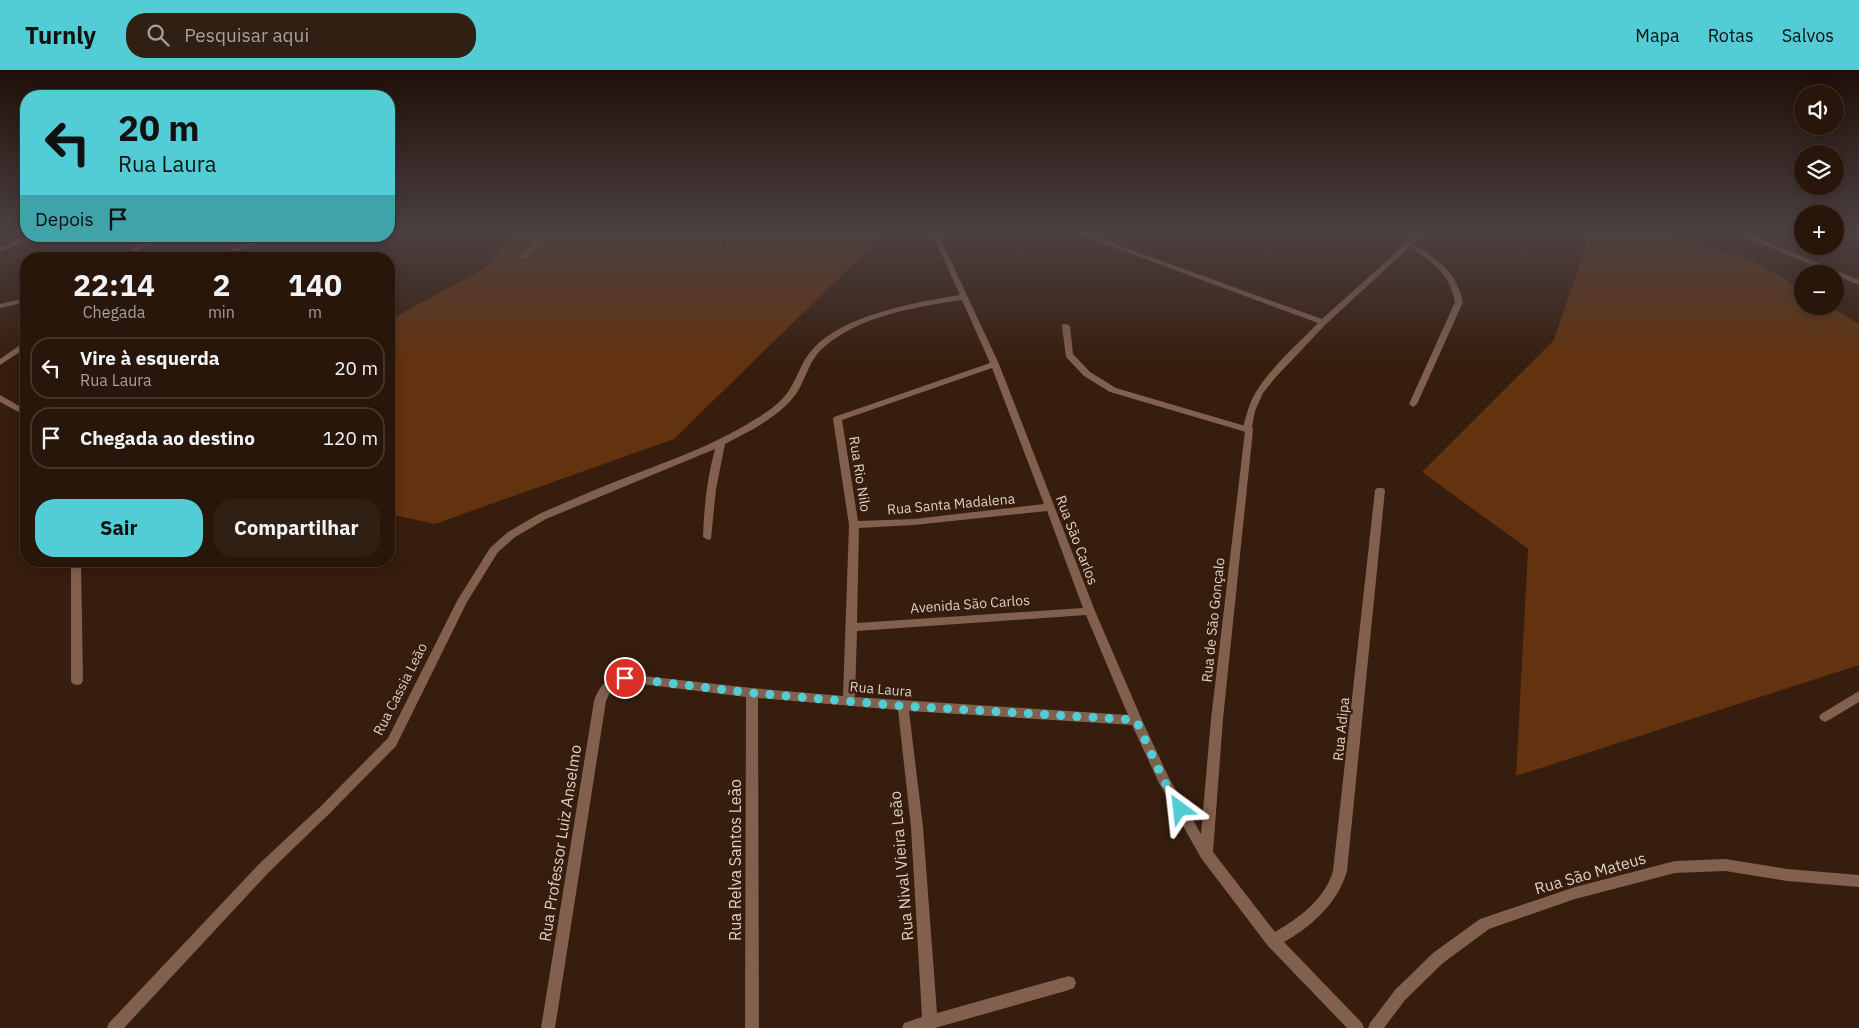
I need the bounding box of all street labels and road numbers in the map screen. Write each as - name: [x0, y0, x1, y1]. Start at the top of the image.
- street label: Rua Rio Nilo: [845, 435, 875, 513]
- street label: Rua Santa Madalena: [886, 489, 1016, 519]
- street label: Rua São Carlos: [1052, 493, 1102, 587]
- street label: Rua de São Gonçalo: [1198, 557, 1229, 683]
- street label: Avenida São Carlos: [909, 591, 1031, 617]
- street label: Rua Cassia Leão: [369, 640, 431, 738]
- street label: Rua Laura: [849, 677, 914, 701]
- street label: Rua Adipa: [1329, 696, 1353, 762]
- street label: Rua Professor Luiz Anselmo: [535, 743, 585, 943]
- street label: Rua Relva Santos Leão: [725, 779, 745, 941]
- street label: Rua Nival Vieira Leão: [884, 790, 918, 942]
- street label: Rua São Mateus: [1532, 848, 1648, 898]

